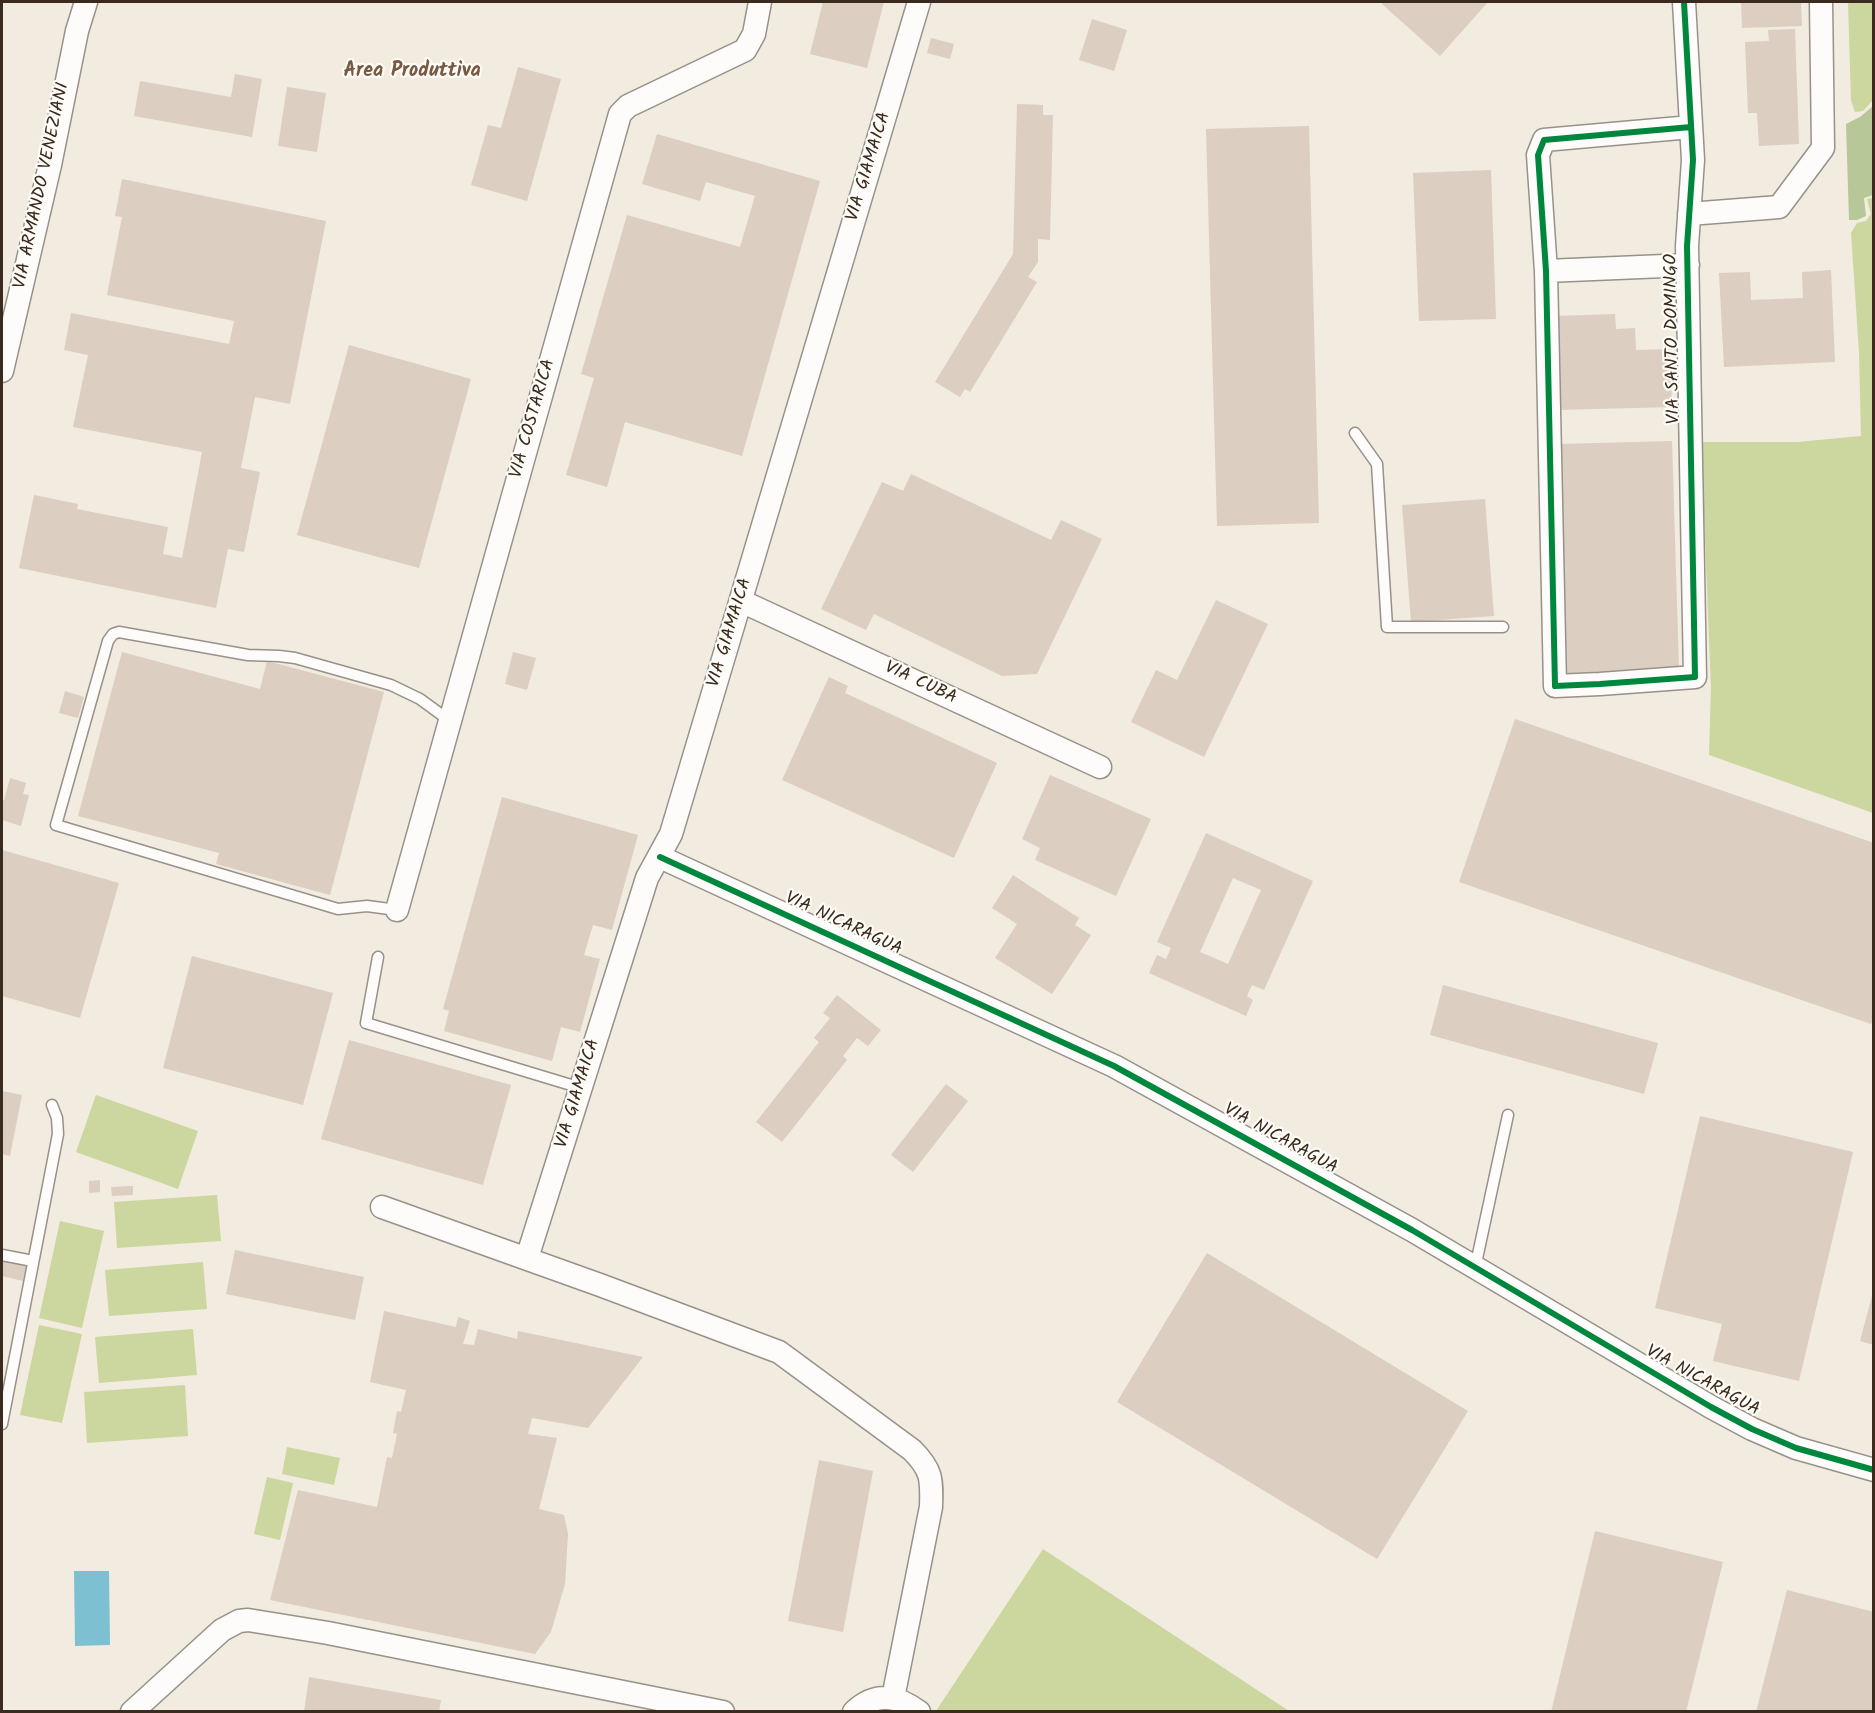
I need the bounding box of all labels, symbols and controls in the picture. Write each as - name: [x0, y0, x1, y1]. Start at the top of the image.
- district label: Area Produttiva: [343, 61, 481, 85]
- street label: VIA ARMANDO VENEZIANI: [11, 81, 75, 291]
- street label: VIA GIAMAICA: [843, 110, 897, 224]
- street label: VIA SANTO DOMINGO: [1662, 254, 1686, 424]
- street label: VIA COSTARICA: [507, 357, 561, 481]
- street label: VIA GIAMAICA: [704, 576, 758, 690]
- street label: VIA CUBA: [880, 658, 960, 710]
- street label: VIA NICARAGUA: [781, 888, 905, 962]
- street label: VIA GIAMAICA: [552, 1037, 606, 1151]
- street label: VIA NICARAGUA: [1219, 1100, 1341, 1180]
- street label: VIA NICARAGUA: [1641, 1342, 1763, 1422]

